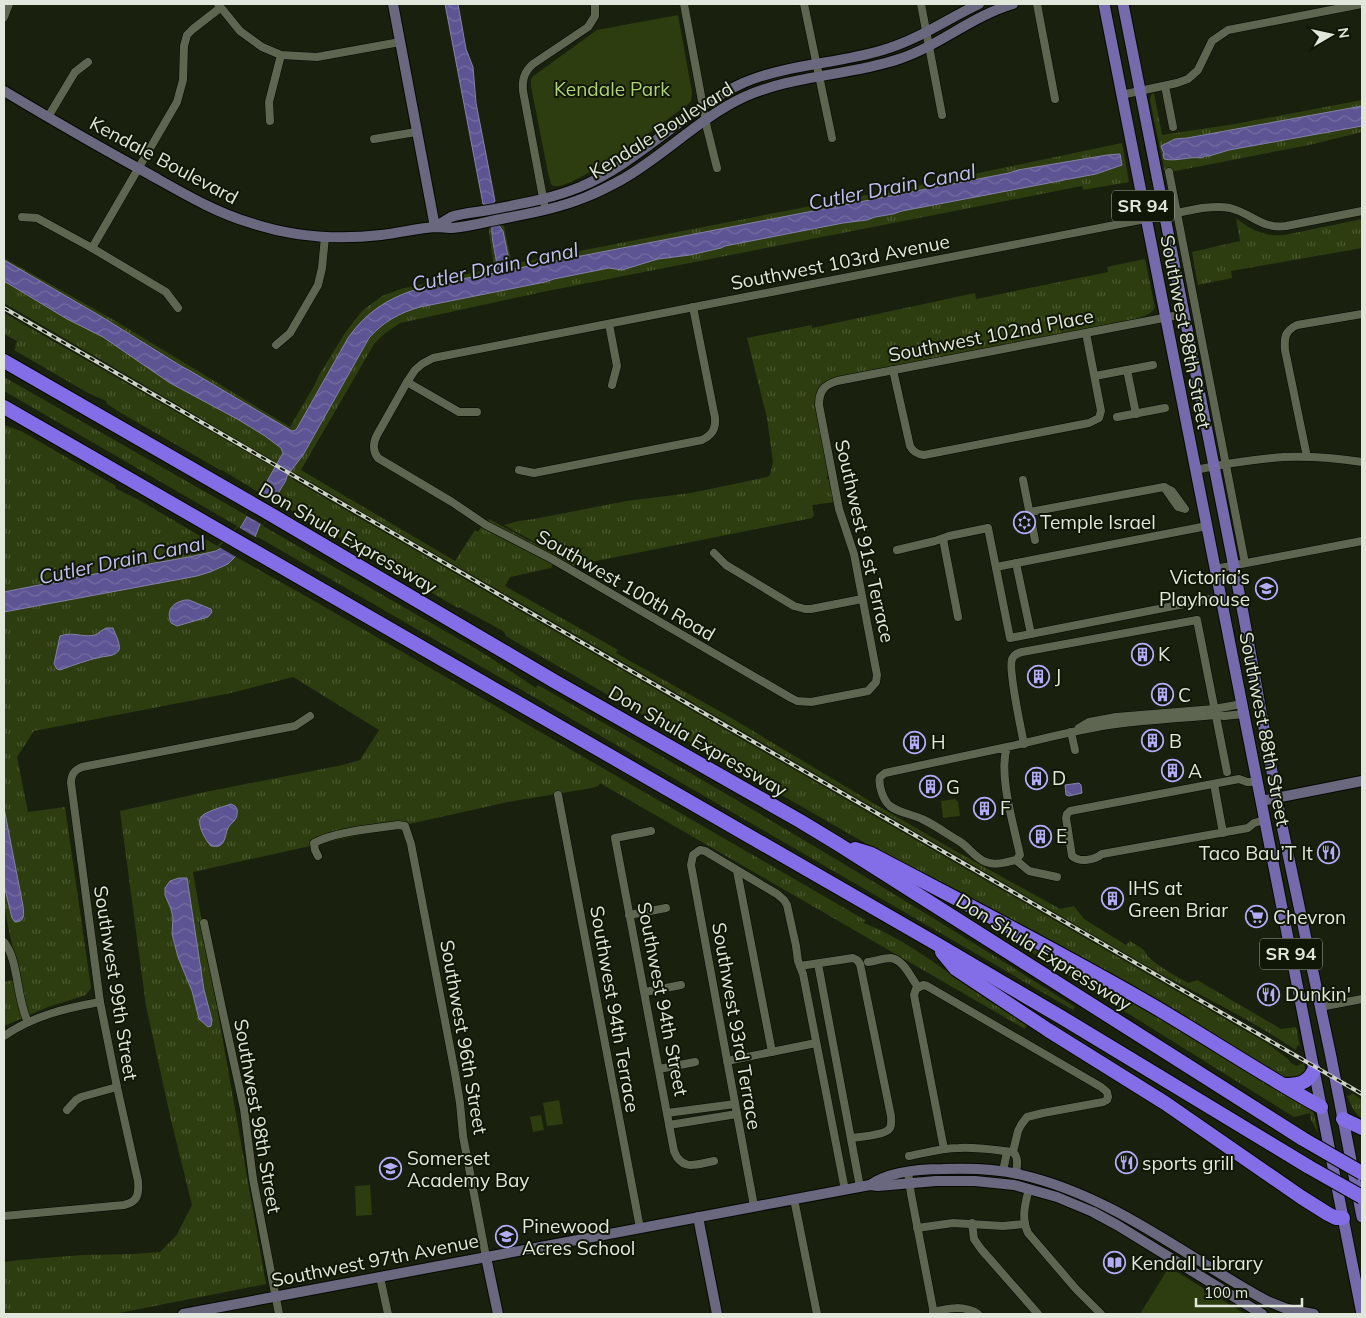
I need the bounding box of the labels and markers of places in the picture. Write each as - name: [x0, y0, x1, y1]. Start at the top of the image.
- synagogue icon: Temple Israel: [1012, 510, 1036, 534]
- place label: Temple Israel: [1040, 510, 1156, 534]
- place label: Victoria’s Playhouse: [1159, 565, 1250, 611]
- school or university icon: Victoria’s Playhouse: [1254, 576, 1278, 600]
- building icon: K: [1130, 642, 1154, 666]
- place label: K: [1158, 642, 1171, 666]
- building icon: J: [1027, 664, 1051, 688]
- place label: J: [1055, 664, 1061, 688]
- building icon: C: [1150, 683, 1174, 707]
- place label: C: [1178, 683, 1191, 707]
- building icon: B: [1141, 729, 1165, 753]
- place label: B: [1169, 729, 1182, 753]
- building icon: H: [903, 730, 927, 754]
- place label: H: [931, 730, 946, 754]
- building icon: A: [1160, 759, 1184, 783]
- place label: A: [1188, 759, 1202, 783]
- building icon: D: [1024, 766, 1048, 790]
- place label: D: [1052, 766, 1066, 790]
- building icon: G: [918, 775, 942, 799]
- place label: G: [946, 775, 960, 799]
- building icon: F: [972, 796, 996, 820]
- place label: F: [1000, 796, 1011, 820]
- building icon: E: [1028, 824, 1052, 848]
- place label: E: [1056, 824, 1067, 848]
- place label: Taco Bau’T It: [1199, 841, 1313, 865]
- restaurant icon: Taco Bau’T It: [1317, 841, 1341, 865]
- place label: IHS at Green Briar: [1128, 876, 1228, 922]
- building icon: IHS at Green Briar: [1100, 887, 1124, 911]
- supermarket icon: Chevron: [1245, 905, 1269, 929]
- place label: Chevron: [1273, 905, 1346, 929]
- restaurant icon: Dunkin': [1257, 982, 1281, 1006]
- place label: Dunkin': [1285, 982, 1351, 1006]
- place label: Somerset Academy Bay: [407, 1146, 529, 1192]
- restaurant icon: sports grill: [1114, 1151, 1138, 1175]
- place label: sports grill: [1142, 1151, 1234, 1175]
- school or university icon: Somerset Academy Bay: [379, 1157, 403, 1181]
- place label: Pinewood Acres School: [522, 1214, 635, 1260]
- school or university icon: Pinewood Acres School: [494, 1225, 518, 1249]
- library icon: Kendall Library: [1103, 1251, 1127, 1275]
- place label: Kendall Library: [1131, 1251, 1263, 1275]

